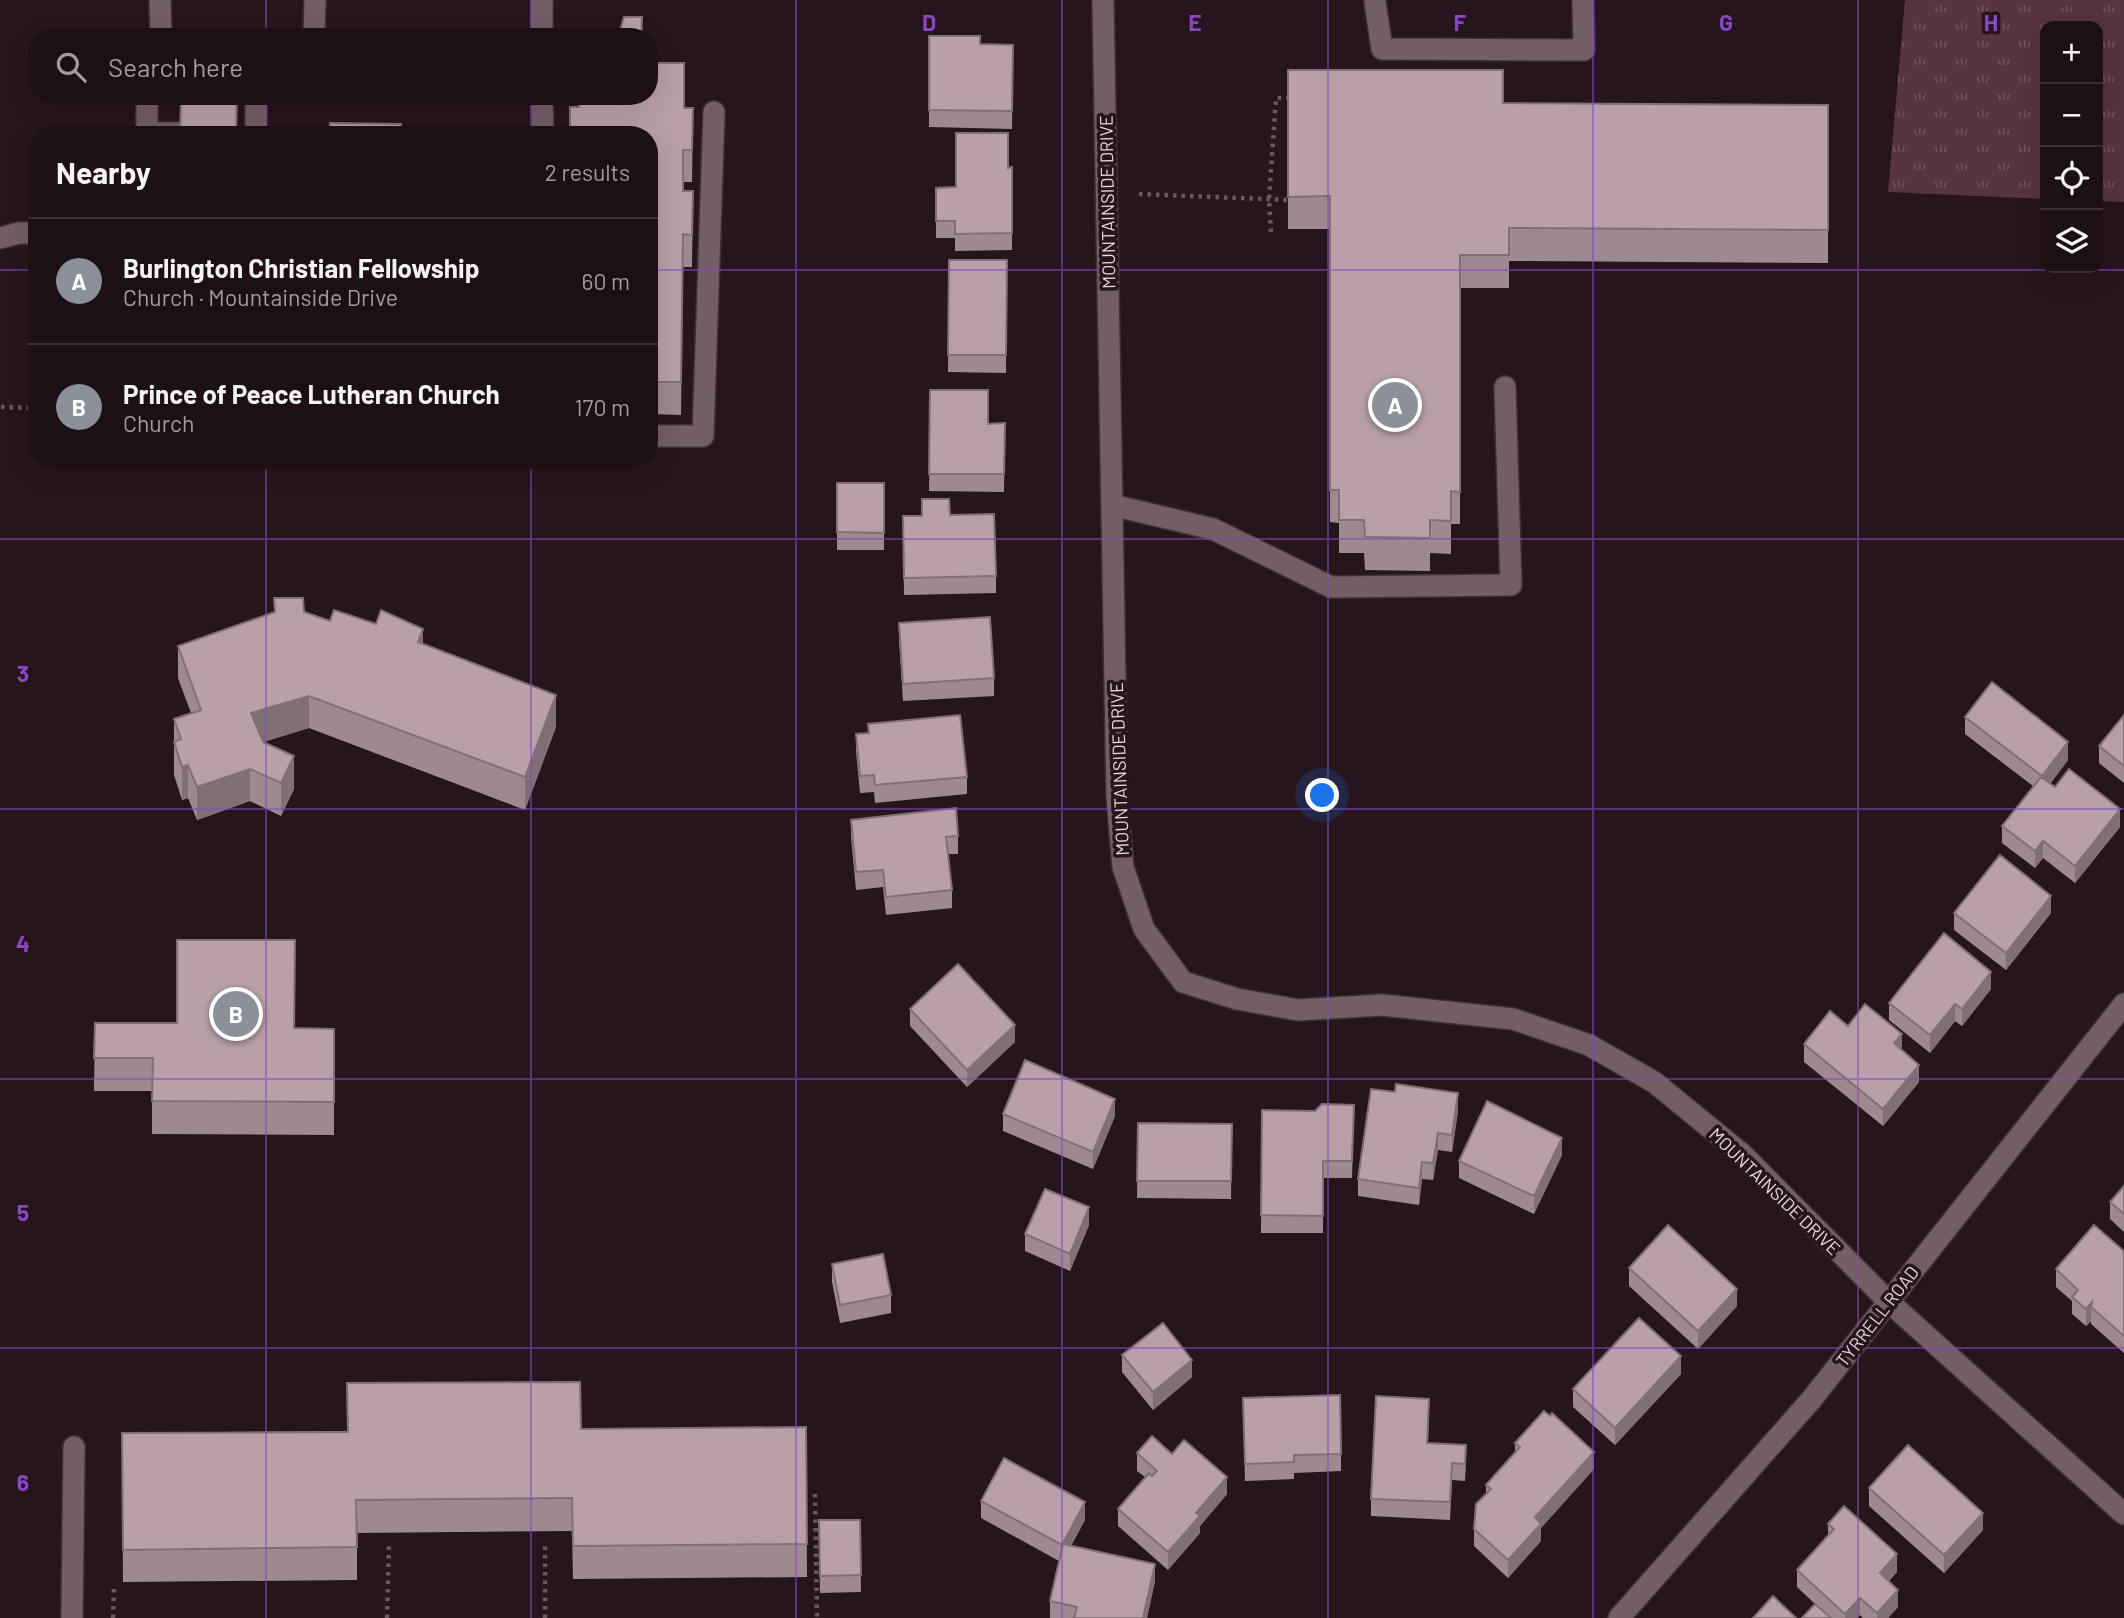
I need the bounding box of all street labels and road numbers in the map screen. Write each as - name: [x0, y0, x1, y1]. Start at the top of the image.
- street label: MOUNTAINSIDE DRIVE: [1094, 115, 1120, 289]
- street label: MOUNTAINSIDE DRIVE: [1105, 682, 1133, 856]
- street label: MOUNTAINSIDE DRIVE: [1705, 1123, 1845, 1259]
- street label: TYRRELL ROAD: [1831, 1261, 1923, 1371]

